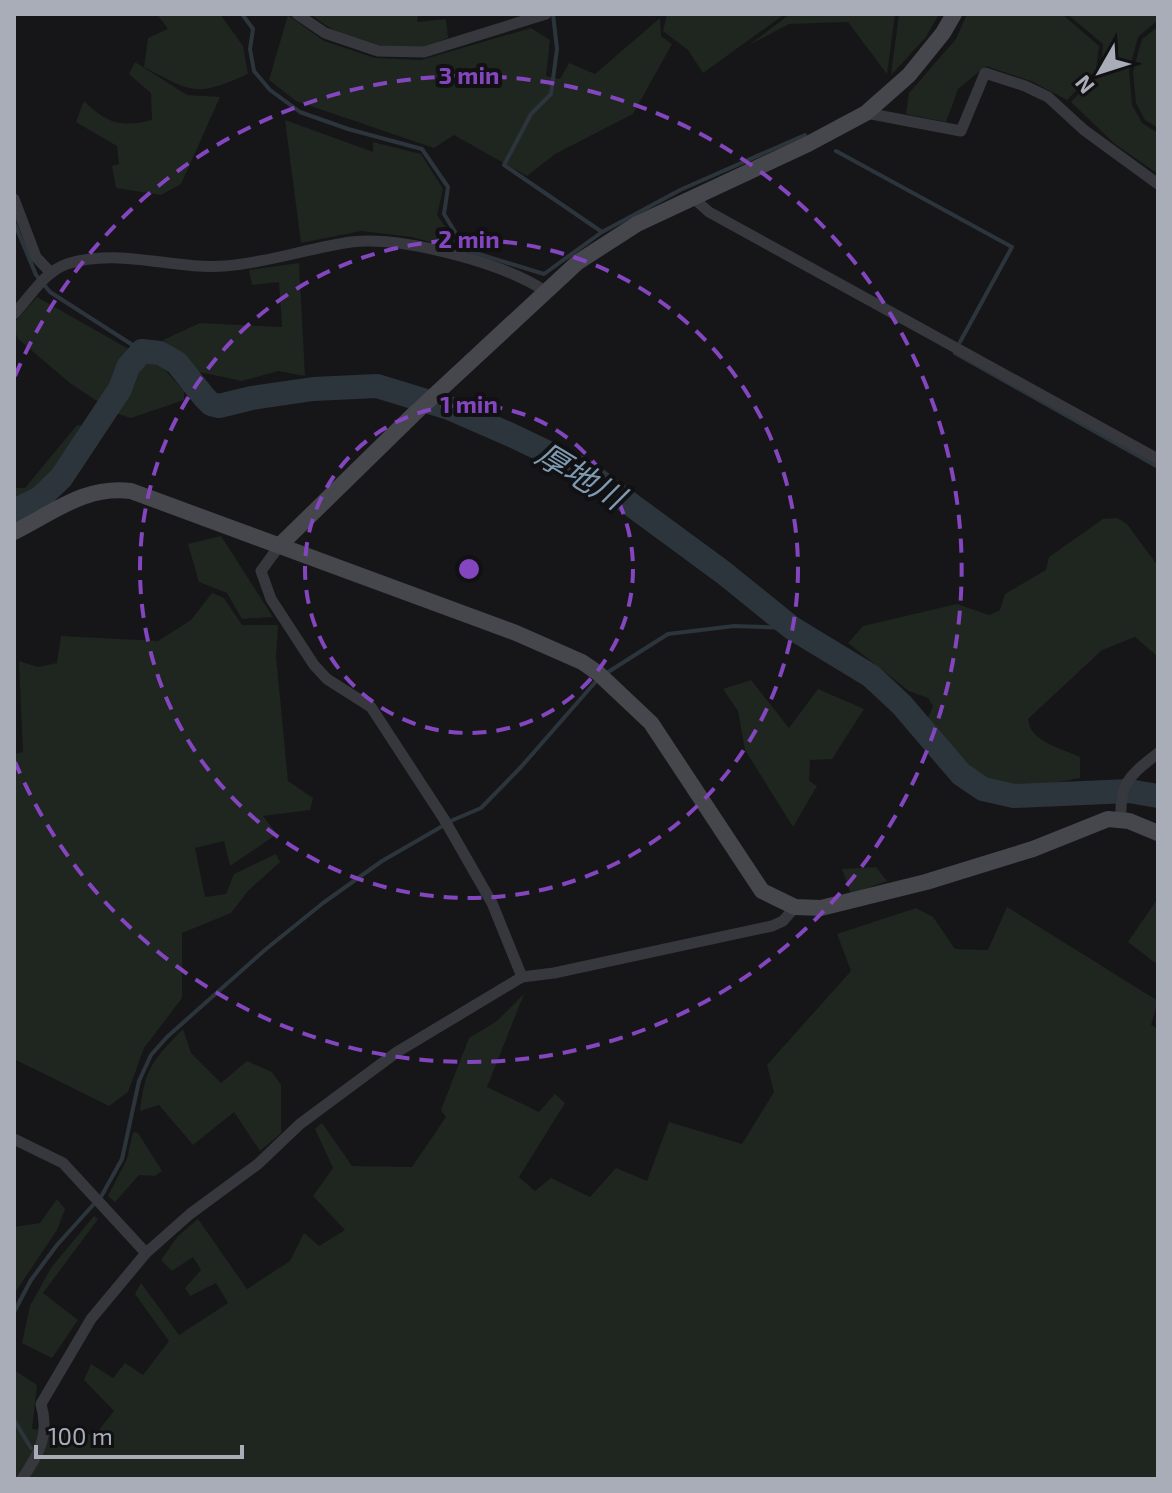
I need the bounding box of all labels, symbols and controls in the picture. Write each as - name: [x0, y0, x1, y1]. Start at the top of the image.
- north arrow: [1060, 32, 1140, 112]
- text: 3 min: [439, 60, 499, 89]
- text: N: [1069, 71, 1099, 100]
- text: 2 min: [438, 224, 500, 253]
- text: 1 min: [440, 389, 498, 418]
- water label: 厚地川: [530, 433, 635, 517]
- centre of rings: [455, 555, 483, 583]
- scale bar: [36, 1409, 242, 1459]
- text: 100 m: [48, 1421, 113, 1450]

